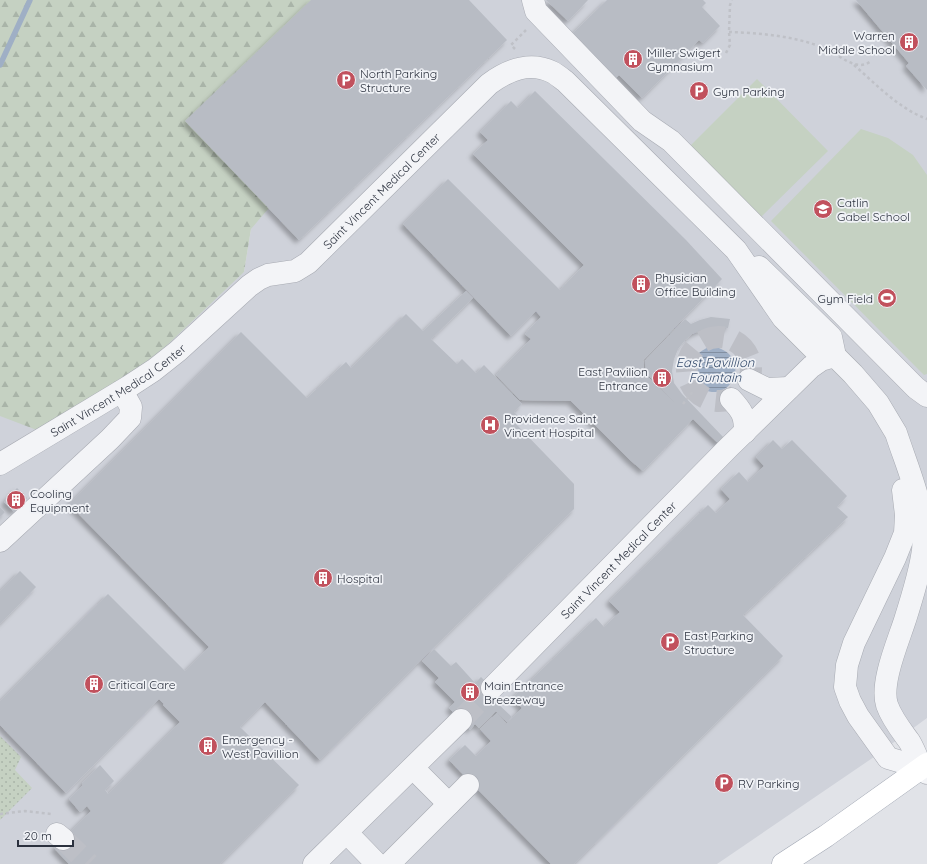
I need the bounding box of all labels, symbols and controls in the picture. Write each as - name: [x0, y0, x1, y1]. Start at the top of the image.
- place label: Warren Middle School: [818, 28, 895, 57]
- building icon: Warren Middle School: [898, 31, 920, 53]
- place label: Miller Swigert Gymnasium: [647, 45, 721, 74]
- building icon: Miller Swigert Gymnasium: [622, 48, 644, 70]
- place label: North Parking Structure: [360, 66, 437, 95]
- parking icon: North Parking Structure: [335, 69, 357, 91]
- parking icon: Gym Parking: [688, 80, 710, 102]
- place label: Gym Parking: [713, 84, 785, 99]
- street label: Saint Vincent Medical Center: [320, 129, 443, 252]
- place label: Catlin Gabel School: [837, 195, 910, 224]
- school or university icon: Catlin Gabel School: [812, 198, 834, 220]
- place label: Physician Office Building: [655, 270, 736, 299]
- building icon: Physician Office Building: [630, 273, 652, 295]
- sports icon: Gym Field: [876, 287, 898, 309]
- place label: Gym Field: [818, 291, 873, 306]
- street label: Saint Vincent Medical Center: [47, 340, 189, 440]
- water label: East Pavillion Fountain: [676, 354, 755, 385]
- place label: East Pavilion Entrance: [578, 364, 648, 393]
- building icon: East Pavilion Entrance: [651, 367, 673, 389]
- place label: Providence Saint Vincent Hospital: [504, 411, 596, 440]
- hospital icon: Providence Saint Vincent Hospital: [479, 414, 501, 436]
- place label: Cooling Equipment: [30, 486, 89, 515]
- building icon: Cooling Equipment: [5, 489, 27, 511]
- street label: Saint Vincent Medical Center: [557, 498, 679, 622]
- building icon: Hospital: [312, 567, 334, 589]
- place label: Hospital: [337, 571, 382, 586]
- place label: East Parking Structure: [684, 628, 753, 657]
- parking icon: East Parking Structure: [659, 631, 681, 653]
- building icon: Critical Care: [83, 673, 105, 695]
- place label: Critical Care: [108, 677, 176, 692]
- place label: Main Entrance Breezeway: [484, 678, 564, 707]
- building icon: Main Entrance Breezeway: [459, 681, 481, 703]
- place label: Emergency - West Pavillion: [222, 732, 299, 761]
- building icon: Emergency - West Pavillion: [197, 735, 219, 757]
- parking icon: RV Parking: [713, 772, 735, 794]
- place label: RV Parking: [738, 776, 800, 791]
- scale bar: [18, 822, 73, 848]
- text: 20 m: [24, 828, 52, 843]

